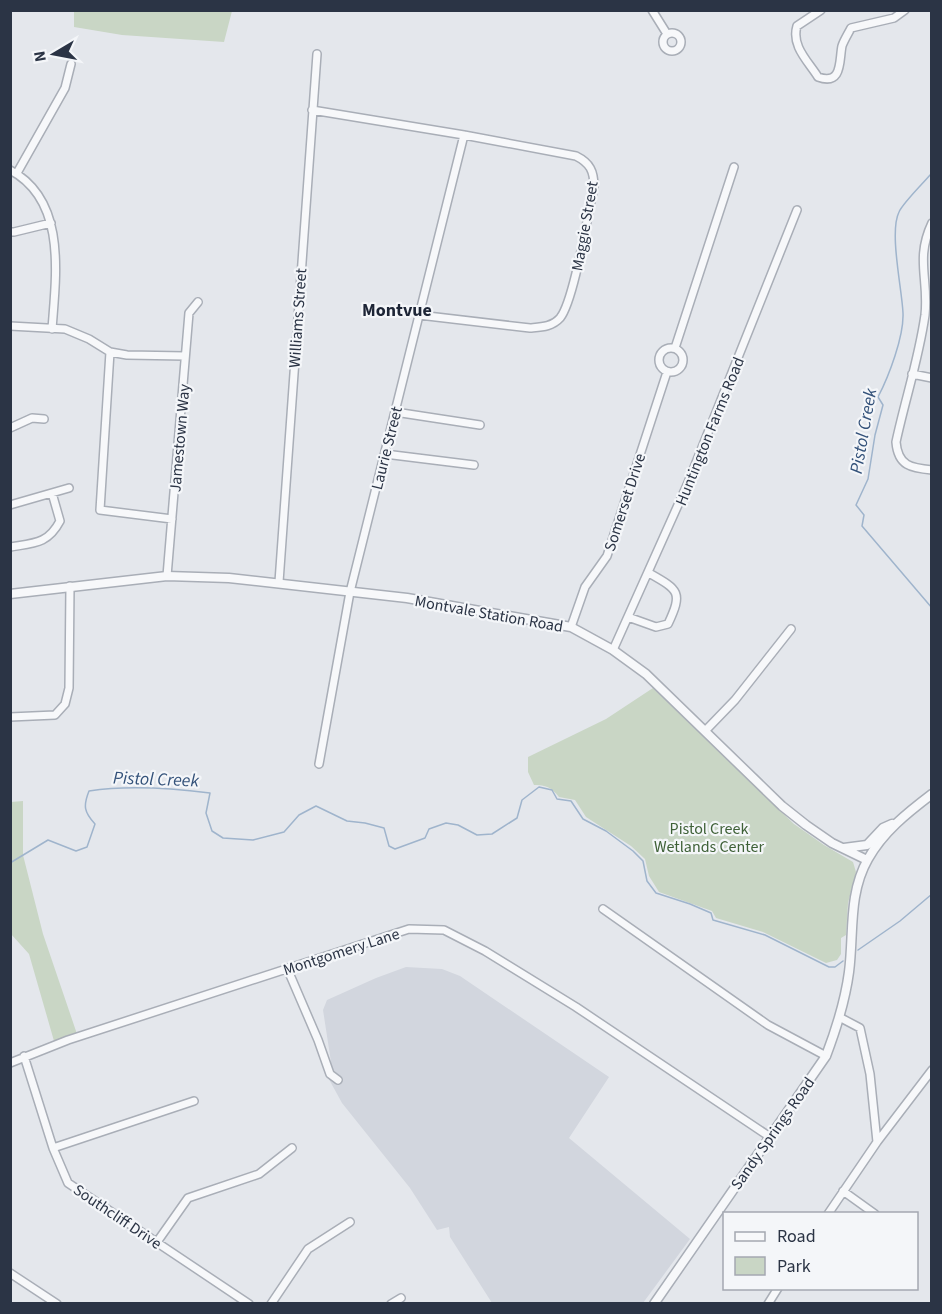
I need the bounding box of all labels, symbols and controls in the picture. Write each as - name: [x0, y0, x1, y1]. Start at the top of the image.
- north arrow: [24, 24, 84, 84]
- text: N: [28, 49, 52, 64]
- street label: Maggie Street: [566, 179, 604, 273]
- street label: Williams Street: [284, 267, 312, 369]
- district label: Montvue: [362, 298, 432, 323]
- street label: Huntington Farms Road: [670, 354, 750, 509]
- street label: Jamestown Way: [164, 383, 196, 493]
- water label: Pistol Creek: [844, 386, 883, 476]
- street label: Laurie Street: [366, 404, 408, 492]
- street label: Somerset Drive: [599, 451, 651, 554]
- street label: Montvale Station Road: [413, 590, 565, 638]
- water label: Pistol Creek: [113, 766, 200, 794]
- park label: Pistol Creek Wetlands Center: [654, 818, 764, 858]
- street label: Montgomery Lane: [280, 923, 402, 981]
- street label: Sandy Springs Road: [726, 1073, 820, 1194]
- street label: Southcliff Drive: [69, 1179, 166, 1255]
- legend: [723, 1212, 918, 1290]
- text: Road: [777, 1224, 816, 1249]
- text: Park: [777, 1254, 811, 1279]

